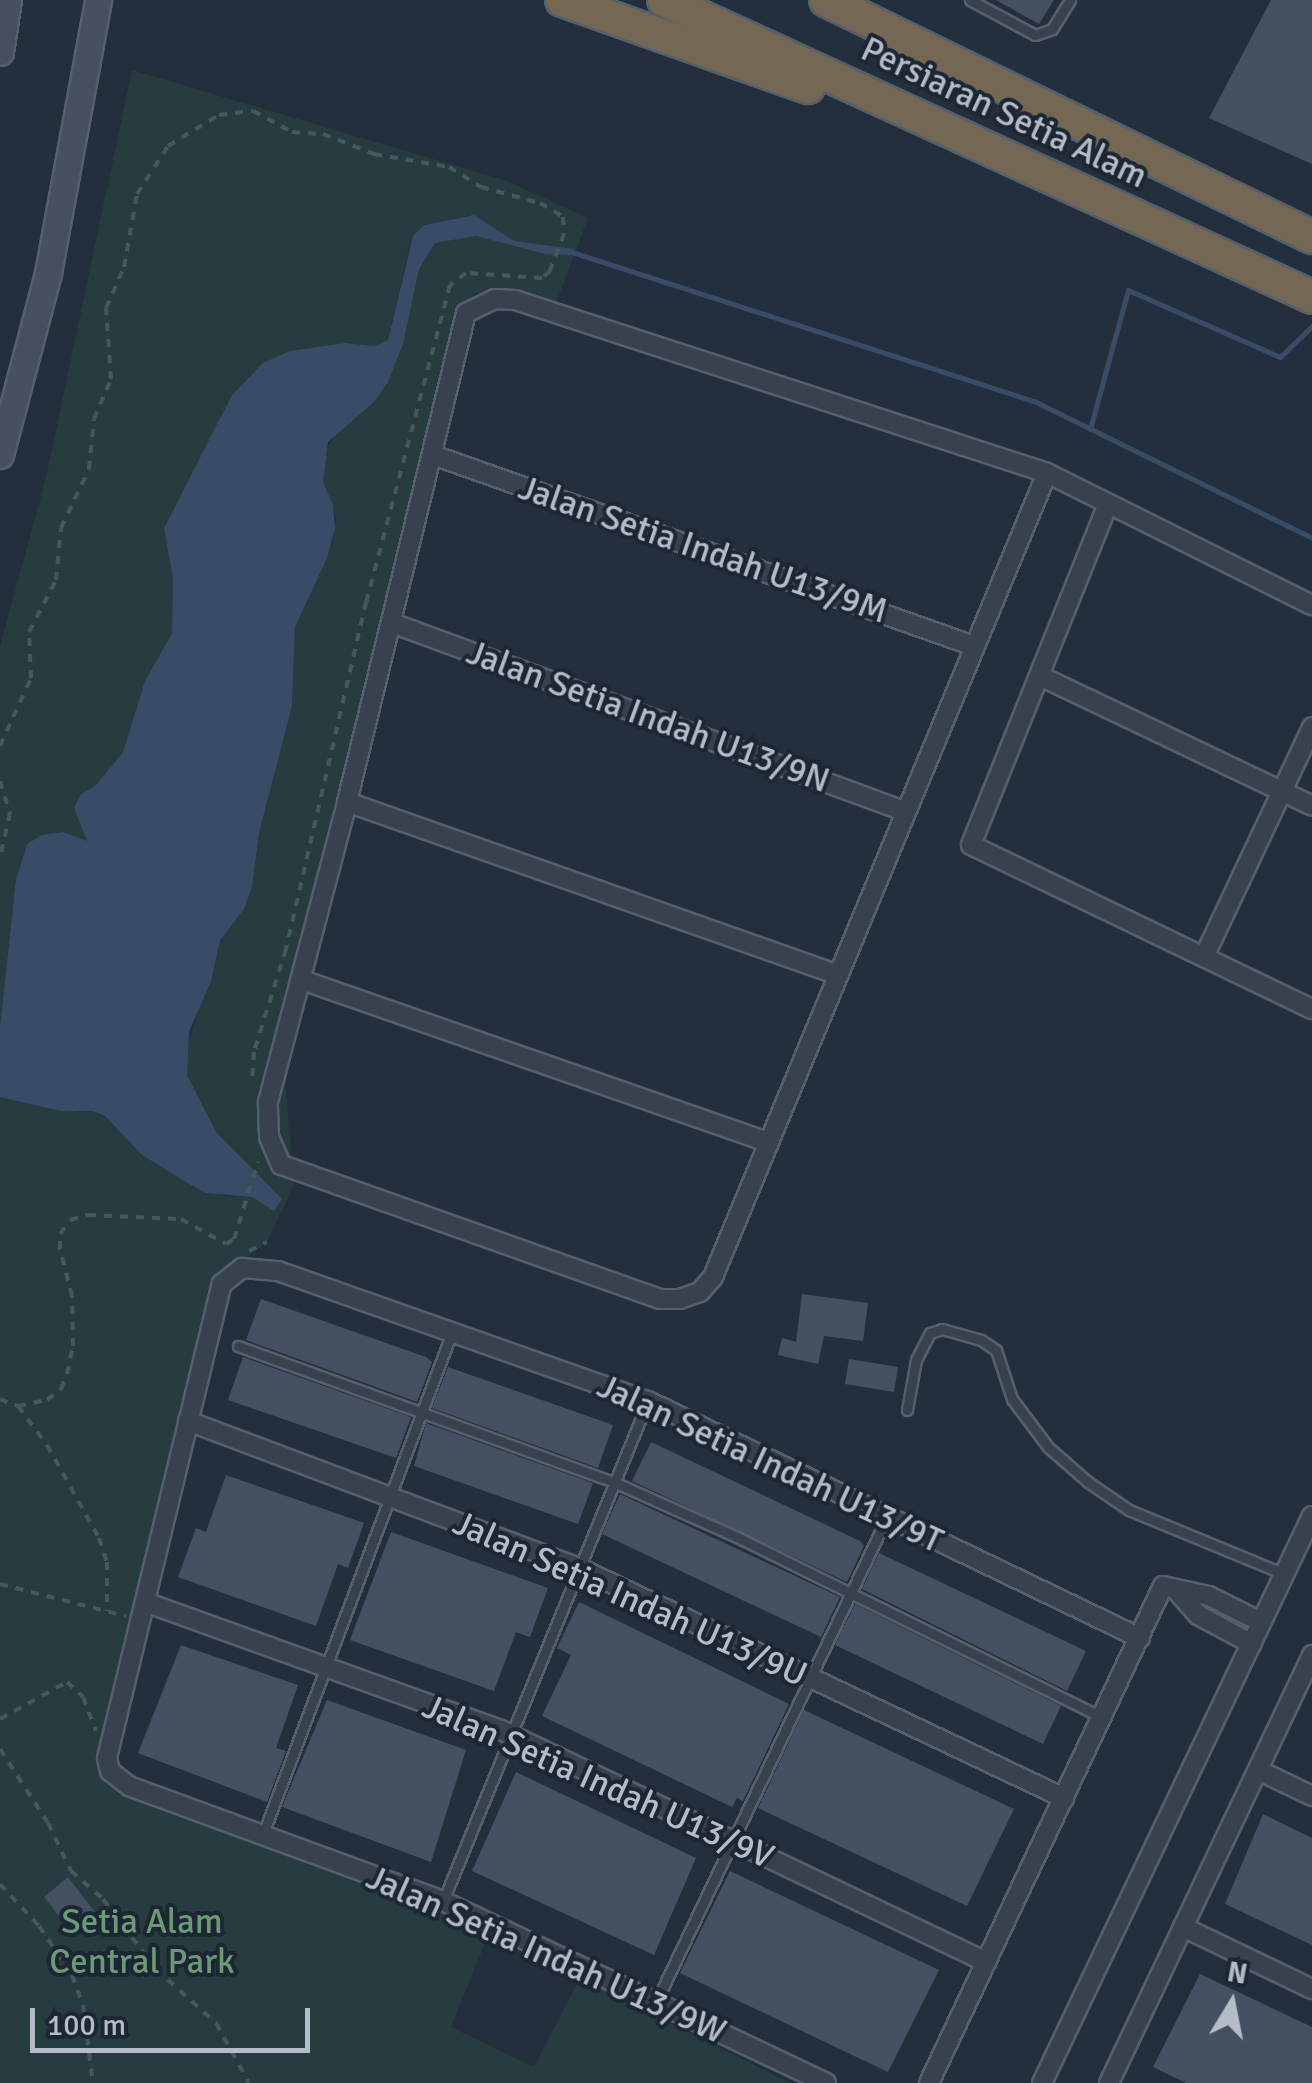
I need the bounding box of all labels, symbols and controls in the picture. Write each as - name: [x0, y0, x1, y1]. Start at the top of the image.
- street label: Persiaran Setia Alam: [854, 28, 1154, 198]
- street label: Jalan Setia Indah U13/9M: [513, 467, 893, 633]
- street label: Jalan Setia Indah U13/9N: [461, 632, 835, 802]
- street label: Jalan Setia Indah U13/9T: [591, 1365, 949, 1563]
- street label: Jalan Setia Indah U13/9U: [447, 1502, 813, 1696]
- street label: Jalan Setia Indah U13/9V: [416, 1686, 780, 1878]
- street label: Jalan Setia Indah U13/9W: [360, 1857, 732, 2053]
- park label: Setia Alam Central Park: [49, 1901, 235, 1983]
- north arrow: [1182, 1953, 1282, 2053]
- text: N: [1225, 1955, 1250, 1992]
- scale bar: [35, 1988, 315, 2050]
- text: 100 m: [47, 2007, 126, 2044]

